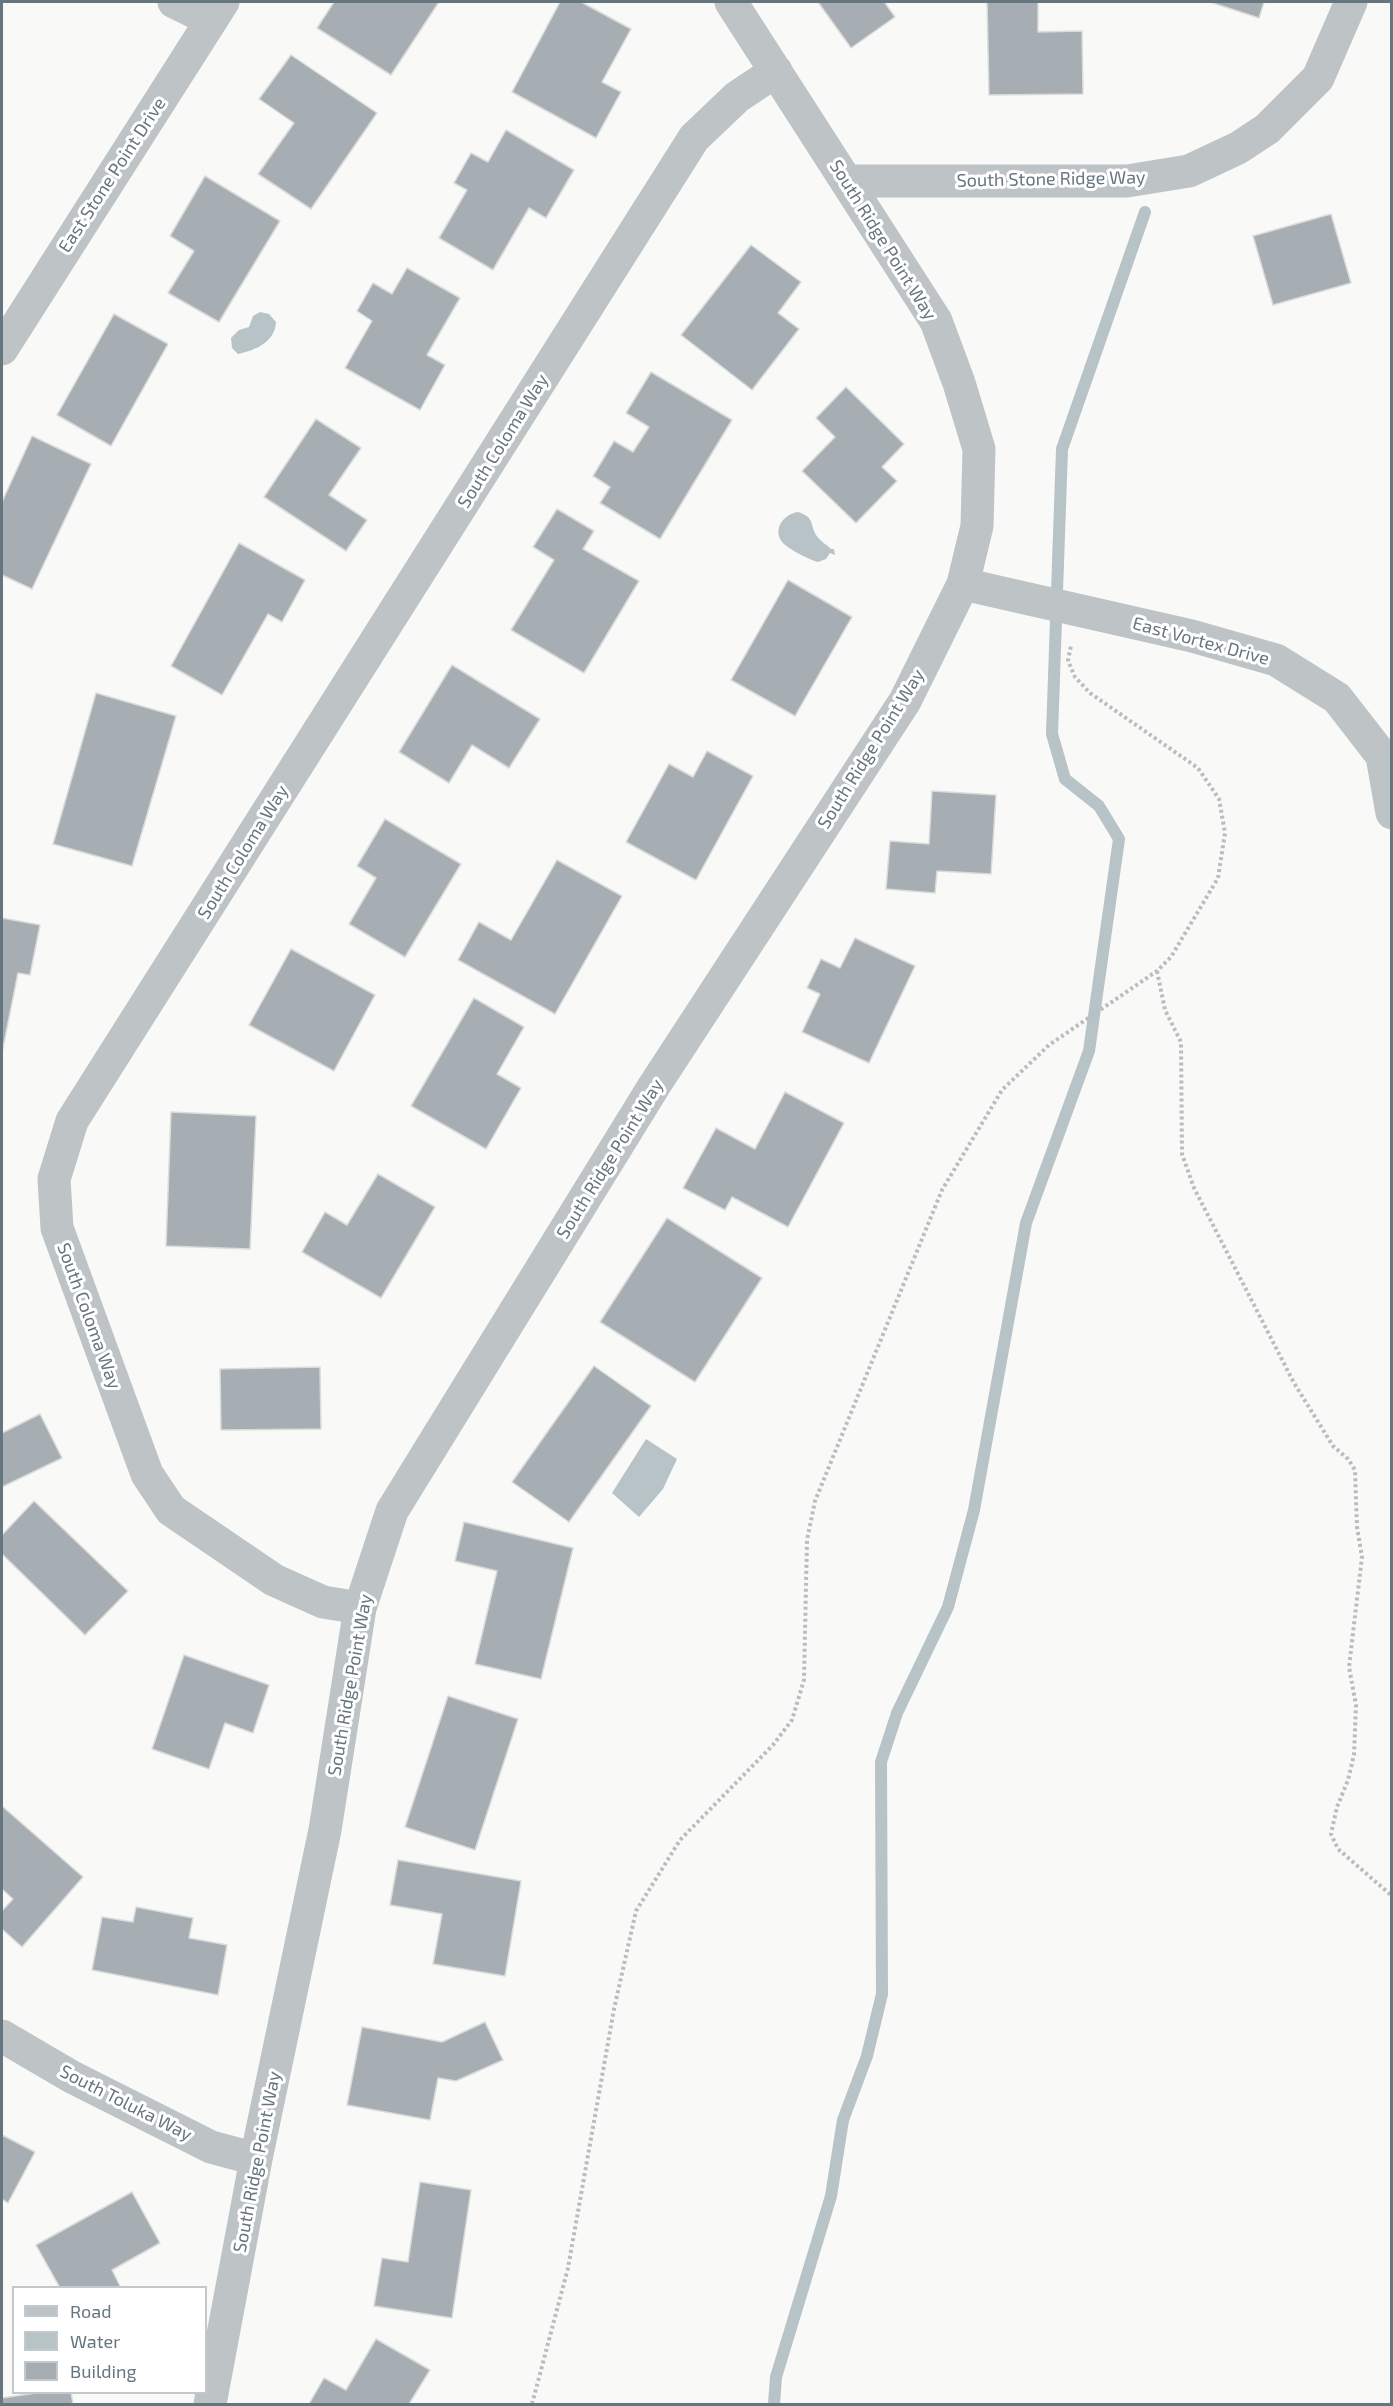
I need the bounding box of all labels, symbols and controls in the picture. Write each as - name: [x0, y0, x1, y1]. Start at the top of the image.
- street label: East Stone Point Drive: [54, 93, 170, 257]
- street label: South Ridge Point Way: [825, 156, 941, 324]
- street label: South Stone Ridge Way: [956, 167, 1146, 191]
- street label: South Coloma Way: [453, 370, 553, 512]
- street label: East Vortex Drive: [1130, 612, 1272, 670]
- street label: South Ridge Point Way: [813, 665, 929, 833]
- street label: South Coloma Way: [193, 781, 293, 923]
- street label: South Ridge Point Way: [552, 1075, 668, 1243]
- street label: South Coloma Way: [53, 1240, 125, 1392]
- street label: South Ridge Point Way: [323, 1592, 377, 1778]
- street label: South Toluka Way: [56, 2060, 196, 2146]
- street label: South Ridge Point Way: [229, 2070, 285, 2254]
- legend: [12, 2286, 207, 2394]
- text: Road: [70, 2300, 111, 2322]
- text: Water: [70, 2330, 120, 2352]
- text: Building: [70, 2360, 137, 2382]

